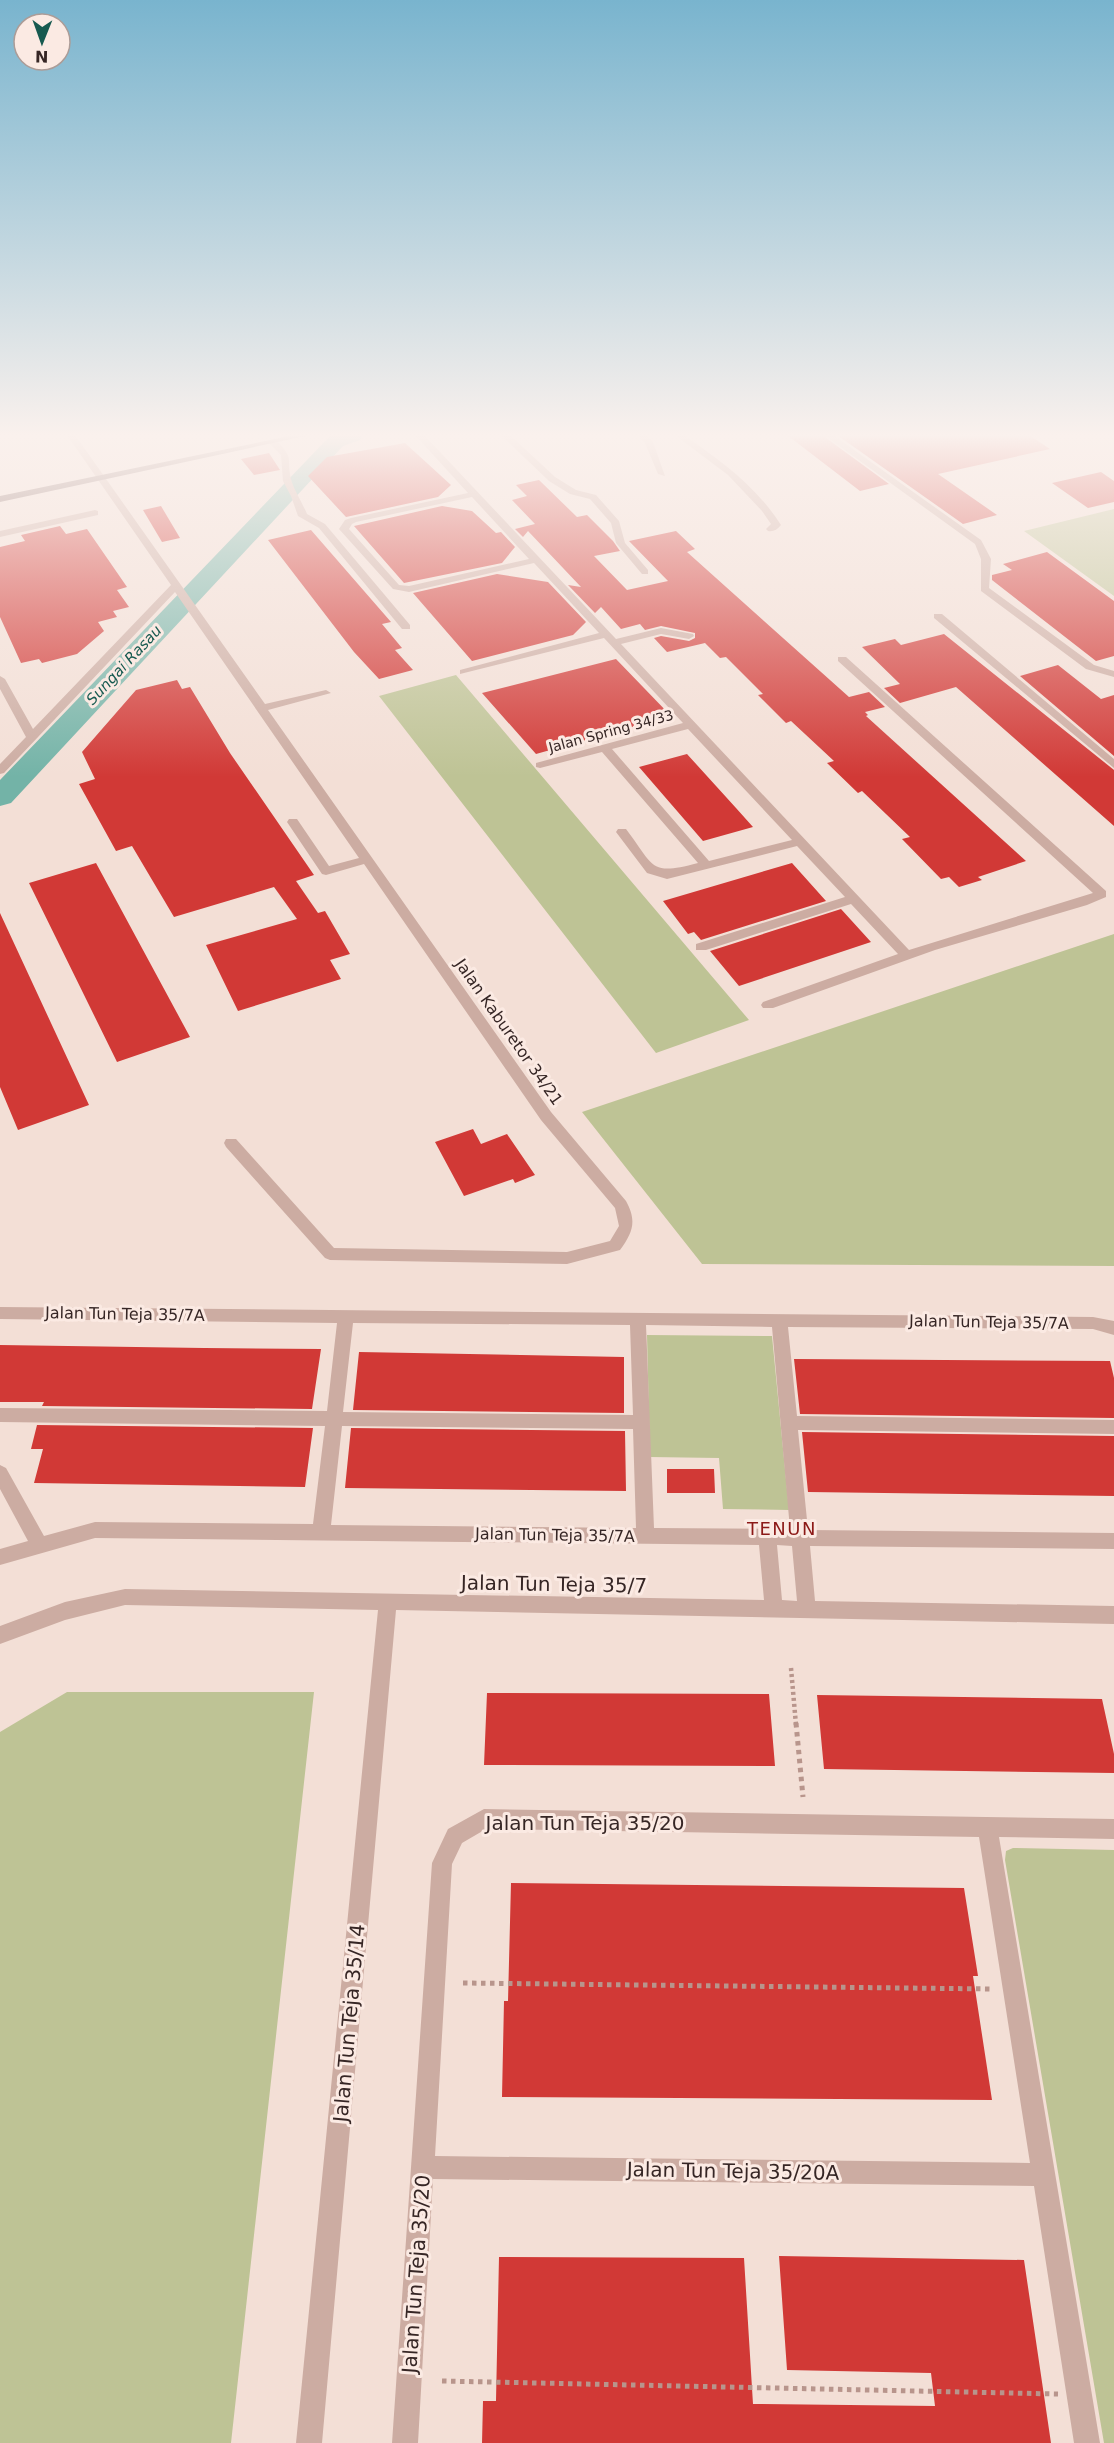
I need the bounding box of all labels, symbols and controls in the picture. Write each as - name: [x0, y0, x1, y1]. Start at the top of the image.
- north arrow: [12, 12, 72, 72]
- text: N: [35, 47, 49, 66]
- water label: Sungai Rasau: [83, 621, 165, 709]
- street label: Jalan Spring 34/33: [546, 707, 675, 756]
- street label: Jalan Kaburetor 34/21: [451, 954, 567, 1109]
- street label: Jalan Tun Teja 35/7A: [44, 1303, 205, 1325]
- street label: Jalan Tun Teja 35/7A: [908, 1311, 1069, 1333]
- district label: TENUN: [746, 1518, 817, 1539]
- street label: Jalan Tun Teja 35/7A: [474, 1524, 635, 1546]
- street label: Jalan Tun Teja 35/7: [459, 1570, 647, 1598]
- street label: Jalan Tun Teja 35/20: [484, 1811, 684, 1835]
- street label: Jalan Tun Teja 35/14: [328, 1923, 370, 2125]
- street label: Jalan Tun Teja 35/20A: [625, 2157, 840, 2185]
- street label: Jalan Tun Teja 35/20: [397, 2174, 435, 2376]

